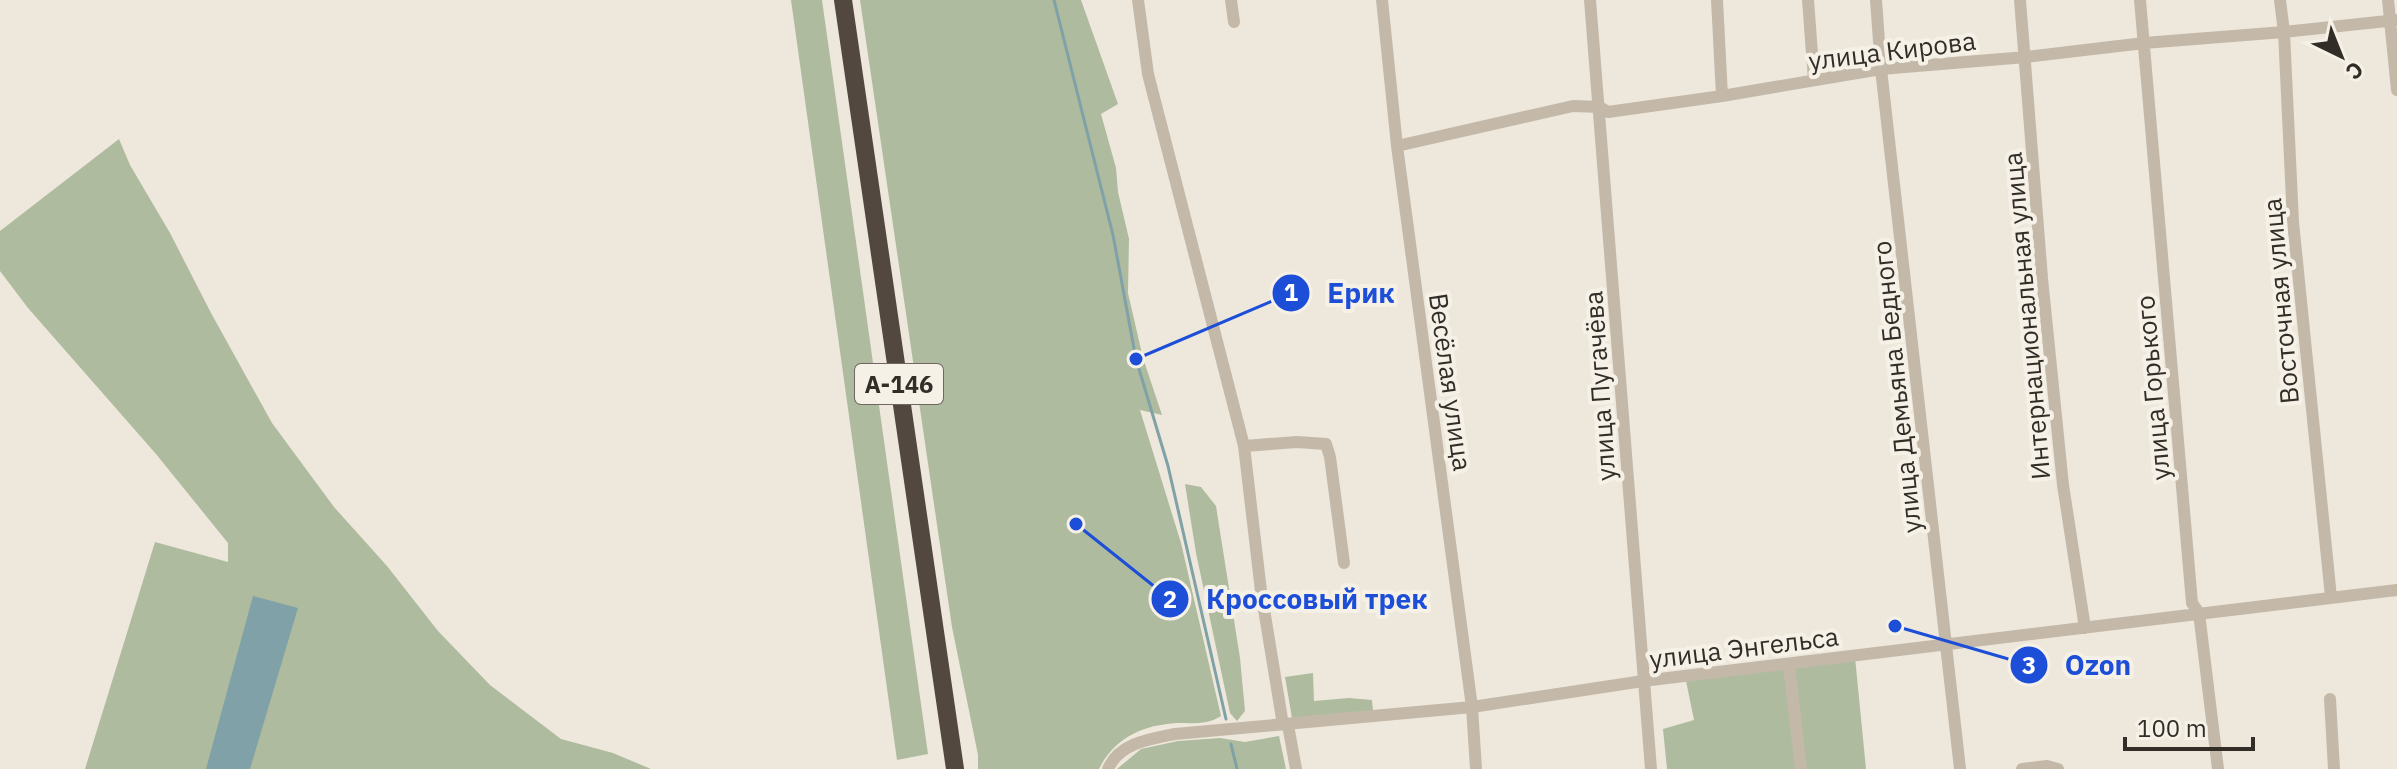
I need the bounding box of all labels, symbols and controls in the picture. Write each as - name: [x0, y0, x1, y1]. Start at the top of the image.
- north arrow: [2301, 16, 2381, 96]
- street label: улица Кирова: [1806, 23, 1978, 77]
- text: С: [2340, 56, 2370, 86]
- street label: Интернациональная улица: [1995, 151, 2057, 481]
- street label: Восточная улица: [2254, 197, 2306, 405]
- street label: улица Демьяна Бедного: [1864, 239, 1928, 535]
- callout: Ерик: [1271, 267, 1411, 319]
- text: Ерик: [1327, 274, 1395, 311]
- text: 1: [1284, 276, 1298, 308]
- street label: улица Пугачёва: [1575, 290, 1623, 482]
- street label: Весёлая улица: [1422, 291, 1480, 473]
- street label: улица Горького: [2127, 294, 2177, 482]
- road number: А-146: [855, 364, 943, 404]
- callout: Кроссовый трек: [1150, 573, 1444, 625]
- text: Кроссовый трек: [1206, 580, 1428, 617]
- text: 2: [1163, 583, 1177, 615]
- street label: улица Энгельса: [1648, 619, 1841, 675]
- callout: Ozon: [2009, 639, 2147, 691]
- text: Ozon: [2065, 646, 2131, 683]
- text: 3: [2022, 649, 2036, 681]
- scale bar: [2125, 701, 2253, 751]
- text: 100 m: [2137, 712, 2207, 744]

